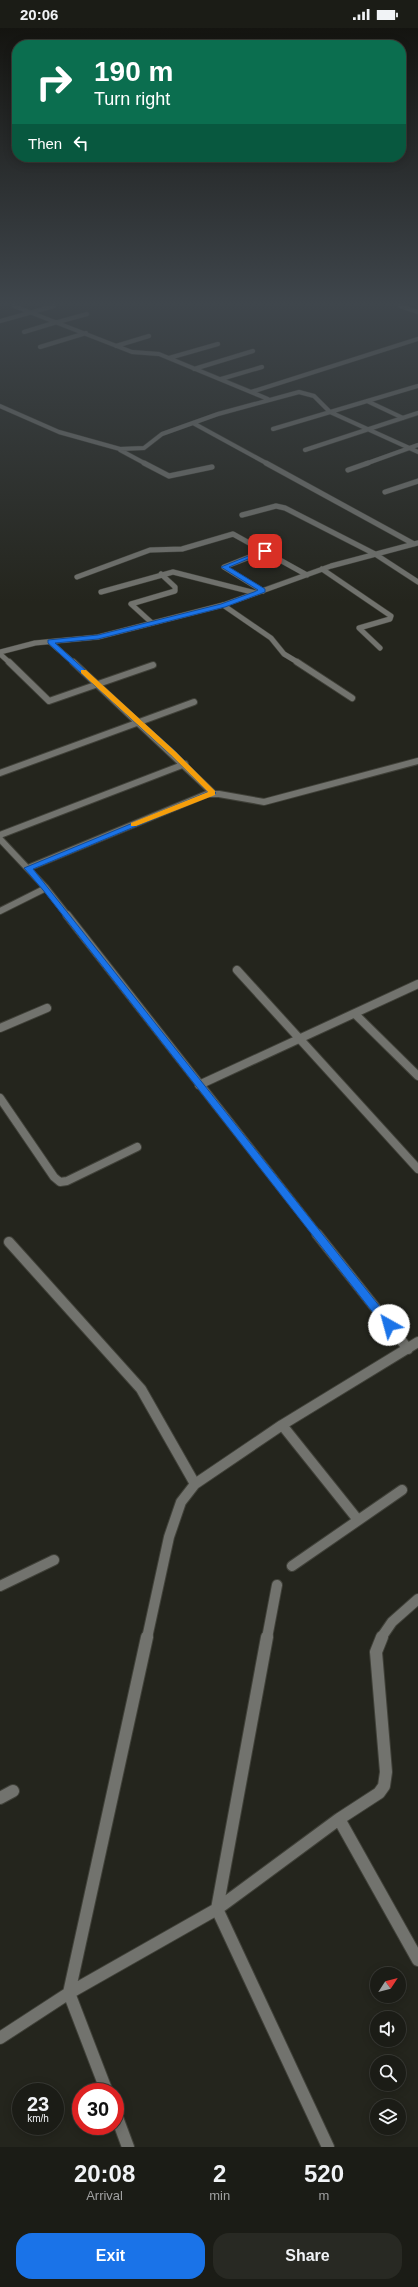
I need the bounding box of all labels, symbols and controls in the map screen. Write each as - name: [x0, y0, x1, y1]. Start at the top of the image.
- text: 20:06: [20, 6, 58, 23]
- icon: right: [28, 56, 80, 108]
- text: 190 m: [94, 56, 173, 87]
- text: Turn right: [94, 89, 170, 109]
- icon: left: [70, 132, 92, 154]
- text: Then: [28, 135, 62, 152]
- pin: [248, 534, 282, 568]
- icon: arrive: [254, 540, 276, 562]
- position arrow: [368, 1304, 410, 1346]
- north arrow: [370, 1967, 406, 2003]
- map controls: [370, 1967, 406, 2135]
- button: sound: [370, 2011, 406, 2047]
- button: search: [370, 2055, 406, 2091]
- speed limit sign: 30: [72, 2083, 124, 2135]
- text: 23: [27, 2093, 49, 2115]
- button: layers: [370, 2099, 406, 2135]
- text: km/h: [27, 2113, 49, 2124]
- text: 20:08: [74, 2160, 135, 2187]
- text: 2: [213, 2160, 226, 2187]
- text: 520: [304, 2160, 344, 2187]
- text: Arrival: [86, 2188, 123, 2203]
- text: min: [209, 2188, 230, 2203]
- text: m: [319, 2188, 329, 2203]
- button: Exit: [16, 2233, 205, 2279]
- button: Share: [213, 2233, 402, 2279]

